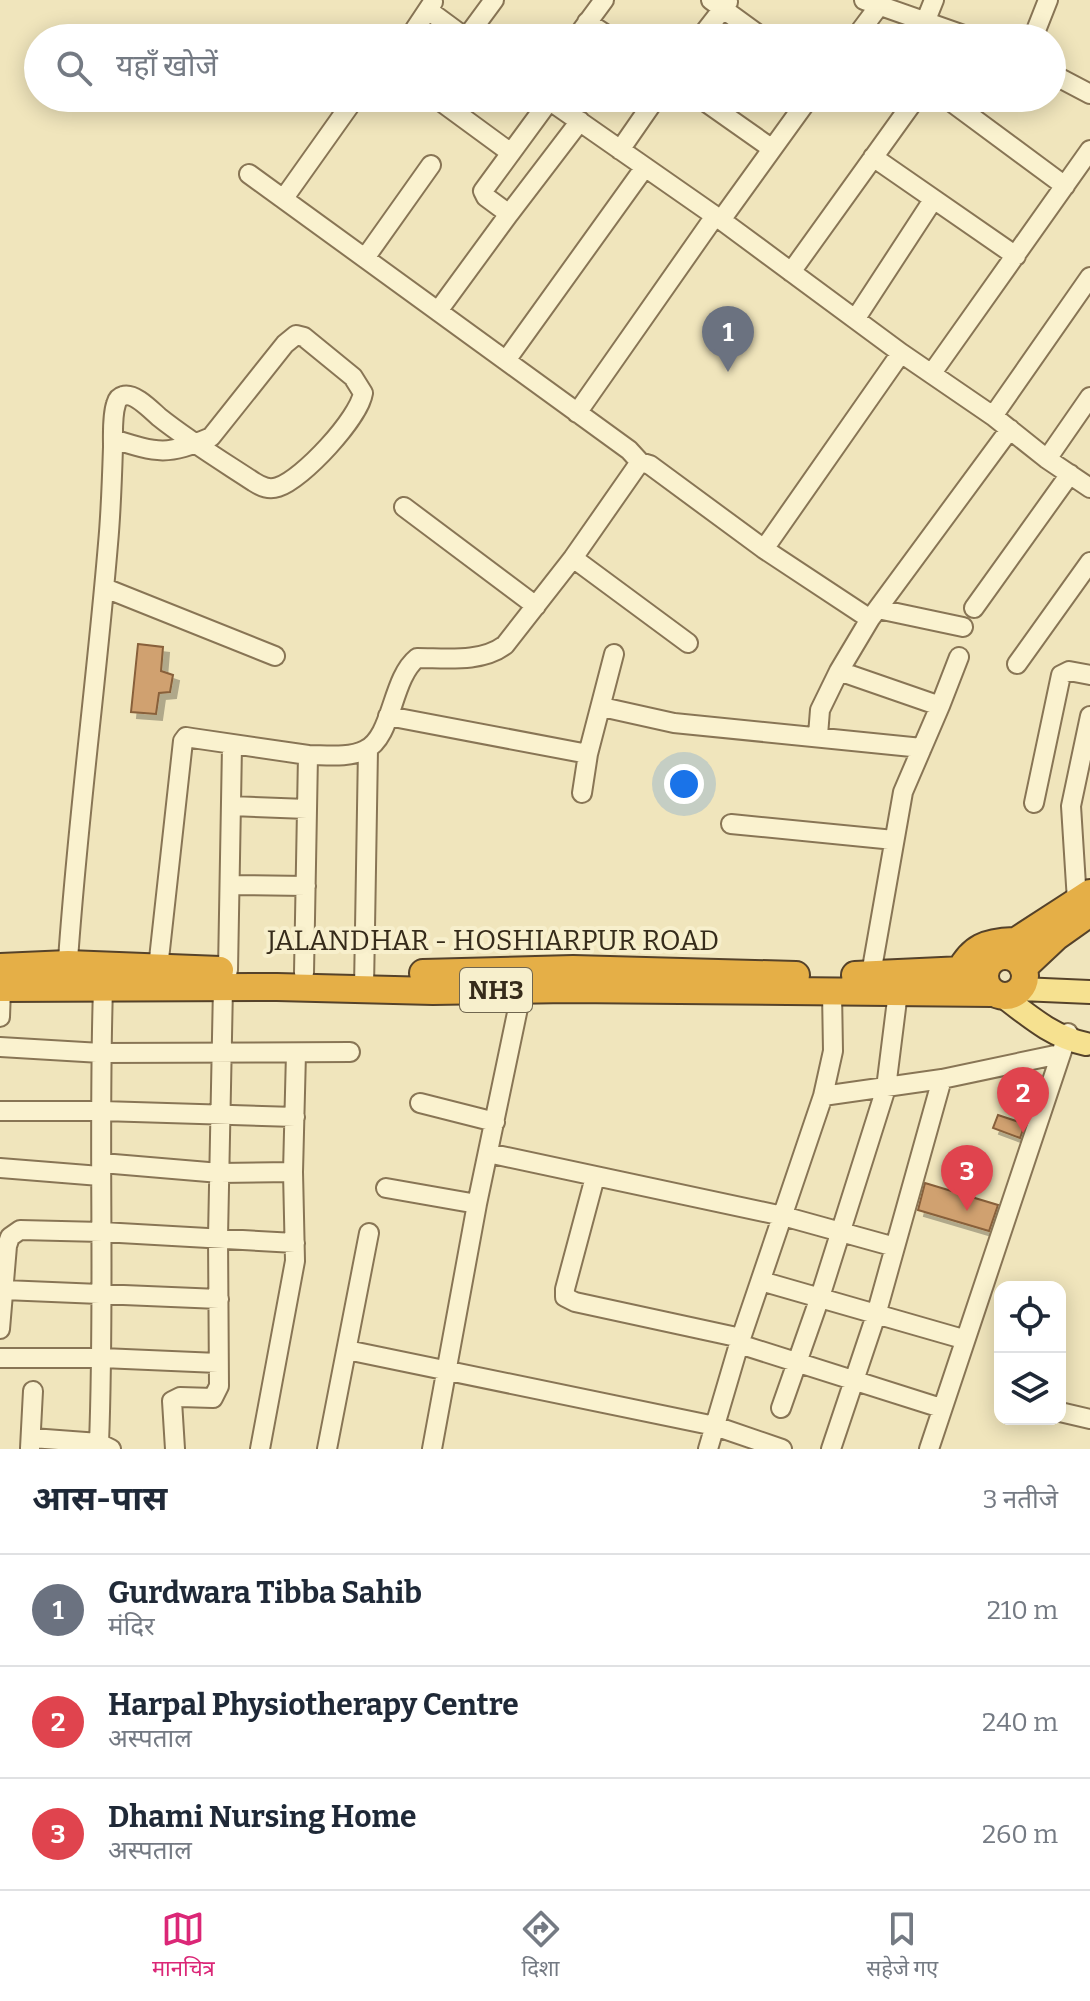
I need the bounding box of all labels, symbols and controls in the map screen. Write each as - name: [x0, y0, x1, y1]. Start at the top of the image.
- search box: [24, 24, 1066, 112]
- icon: search: [52, 46, 96, 90]
- text: यहाँ खोजें: [116, 48, 218, 84]
- pin: 1: [702, 306, 754, 372]
- your location: [664, 764, 704, 804]
- street label: JALANDHAR - HOSHIARPUR ROAD: [266, 924, 719, 957]
- road number: NH3: [460, 968, 532, 1012]
- pin: 2: [997, 1067, 1049, 1133]
- pin: 3: [941, 1145, 993, 1211]
- map controls: [994, 1281, 1066, 1425]
- button: locate: [994, 1281, 1066, 1353]
- button: layers: [994, 1353, 1066, 1425]
- text: आस-पास: [32, 1478, 167, 1519]
- text: 3 नतीजे: [983, 1484, 1058, 1515]
- text: Gurdwara Tibba Sahib: [108, 1575, 422, 1611]
- text: 1: [52, 1595, 64, 1626]
- text: 210 m: [987, 1595, 1058, 1626]
- text: मंदिर: [108, 1611, 155, 1642]
- text: Harpal Physiotherapy Centre: [108, 1687, 519, 1723]
- text: 2: [51, 1707, 65, 1738]
- text: 240 m: [982, 1707, 1058, 1738]
- text: अस्पताल: [108, 1723, 192, 1754]
- text: Dhami Nursing Home: [108, 1799, 417, 1835]
- text: 3: [51, 1819, 65, 1850]
- text: 260 m: [982, 1819, 1058, 1850]
- text: अस्पताल: [108, 1835, 192, 1866]
- tab: मानचित्र: [152, 1907, 215, 1985]
- tab: दिशा: [519, 1907, 563, 1985]
- tab: सहेजे गए: [866, 1907, 938, 1985]

